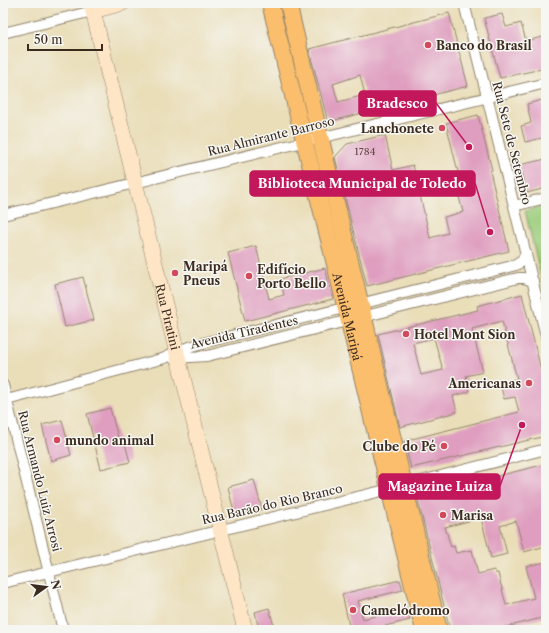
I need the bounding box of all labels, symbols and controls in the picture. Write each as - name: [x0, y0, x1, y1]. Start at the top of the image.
- scale bar: [28, 26, 102, 52]
- text: 50 m: [34, 32, 63, 47]
- place label: Banco do Brasil: [436, 38, 532, 53]
- marker: Banco do Brasil: [423, 40, 433, 50]
- street label: Rua Sete de Setembro: [489, 80, 535, 206]
- callout: Bradesco: [359, 91, 436, 116]
- text: Bradesco: [366, 95, 428, 111]
- street label: Rua Almirante Barroso: [206, 113, 336, 159]
- place label: Lanchonete: [361, 121, 434, 136]
- marker: Lanchonete: [437, 123, 447, 133]
- house number: 1784: [355, 145, 376, 158]
- callout: Biblioteca Municipal de Toledo: [250, 171, 475, 196]
- text: Biblioteca Municipal de Toledo: [258, 175, 466, 191]
- place label: Maripá Pneus: [183, 259, 229, 288]
- place label: Edifício Porto Bello: [257, 262, 326, 291]
- marker: Maripá Pneus: [170, 268, 180, 278]
- street label: Avenida Maripá: [330, 270, 366, 363]
- marker: Edifício Porto Bello: [244, 271, 254, 281]
- street label: Rua Piratini: [153, 282, 183, 352]
- street label: Avenida Tiradentes: [188, 312, 299, 352]
- place label: Hotel Mont Sion: [414, 327, 516, 342]
- marker: Hotel Mont Sion: [401, 329, 411, 339]
- place label: Americanas: [447, 376, 521, 391]
- marker: Americanas: [524, 378, 534, 388]
- street label: Rua Armando Luiz Arrosi: [15, 409, 65, 553]
- place label: mundo animal: [65, 433, 154, 448]
- marker: mundo animal: [52, 435, 62, 445]
- place label: Clube do Pé: [362, 439, 436, 454]
- marker: Clube do Pé: [439, 441, 449, 451]
- callout: Magazine Luiza: [379, 474, 500, 499]
- text: Magazine Luiza: [387, 478, 493, 494]
- street label: Rua Barão do Rio Branco: [200, 481, 344, 527]
- place label: Marisa: [451, 508, 494, 523]
- marker: Marisa: [438, 510, 448, 520]
- north arrow: [26, 567, 66, 607]
- text: N: [48, 578, 64, 591]
- place label: Camelódromo: [361, 603, 450, 618]
- marker: Camelódromo: [348, 605, 358, 615]

